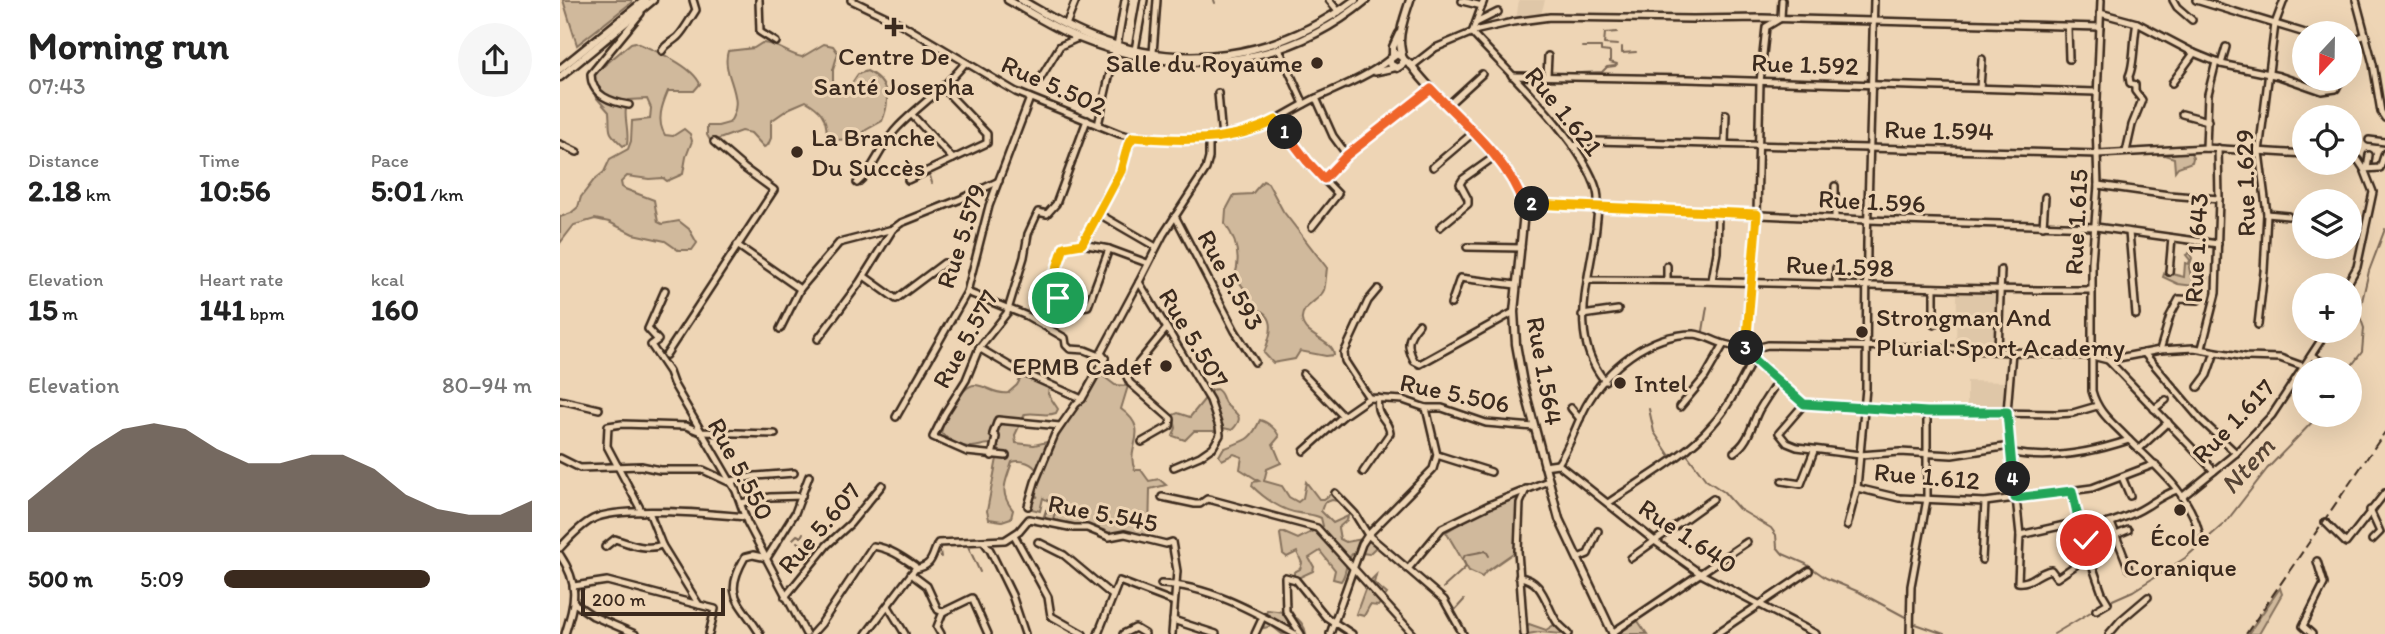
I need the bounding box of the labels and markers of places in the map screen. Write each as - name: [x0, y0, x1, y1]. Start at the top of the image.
- marker: Centre De Santé Josepha: [884, 17, 904, 37]
- place label: Centre De Santé Josepha: [814, 40, 975, 102]
- place label: Salle du Royaume: [1106, 47, 1303, 79]
- marker: Salle du Royaume: [1309, 55, 1325, 71]
- pin: 1: [1268, 114, 1302, 150]
- place label: La Branche Du Succès: [811, 121, 936, 183]
- marker: La Branche Du Succès: [789, 144, 805, 160]
- pin: 2: [1514, 186, 1550, 222]
- pin: [1028, 268, 1088, 328]
- place label: Strongman And Plurial Sport Academy: [1876, 301, 2125, 363]
- marker: Strongman And Plurial Sport Academy: [1854, 324, 1870, 340]
- pin: 3: [1728, 330, 1764, 366]
- place label: EPMB Cadef: [1012, 350, 1152, 382]
- marker: EPMB Cadef: [1158, 358, 1174, 374]
- place label: Intel: [1634, 367, 1688, 399]
- marker: Intel: [1612, 375, 1628, 391]
- pin: 4: [1996, 462, 2030, 496]
- marker: École Coranique: [2172, 502, 2188, 518]
- pin: [2056, 510, 2116, 570]
- place label: École Coranique: [2123, 521, 2237, 583]

